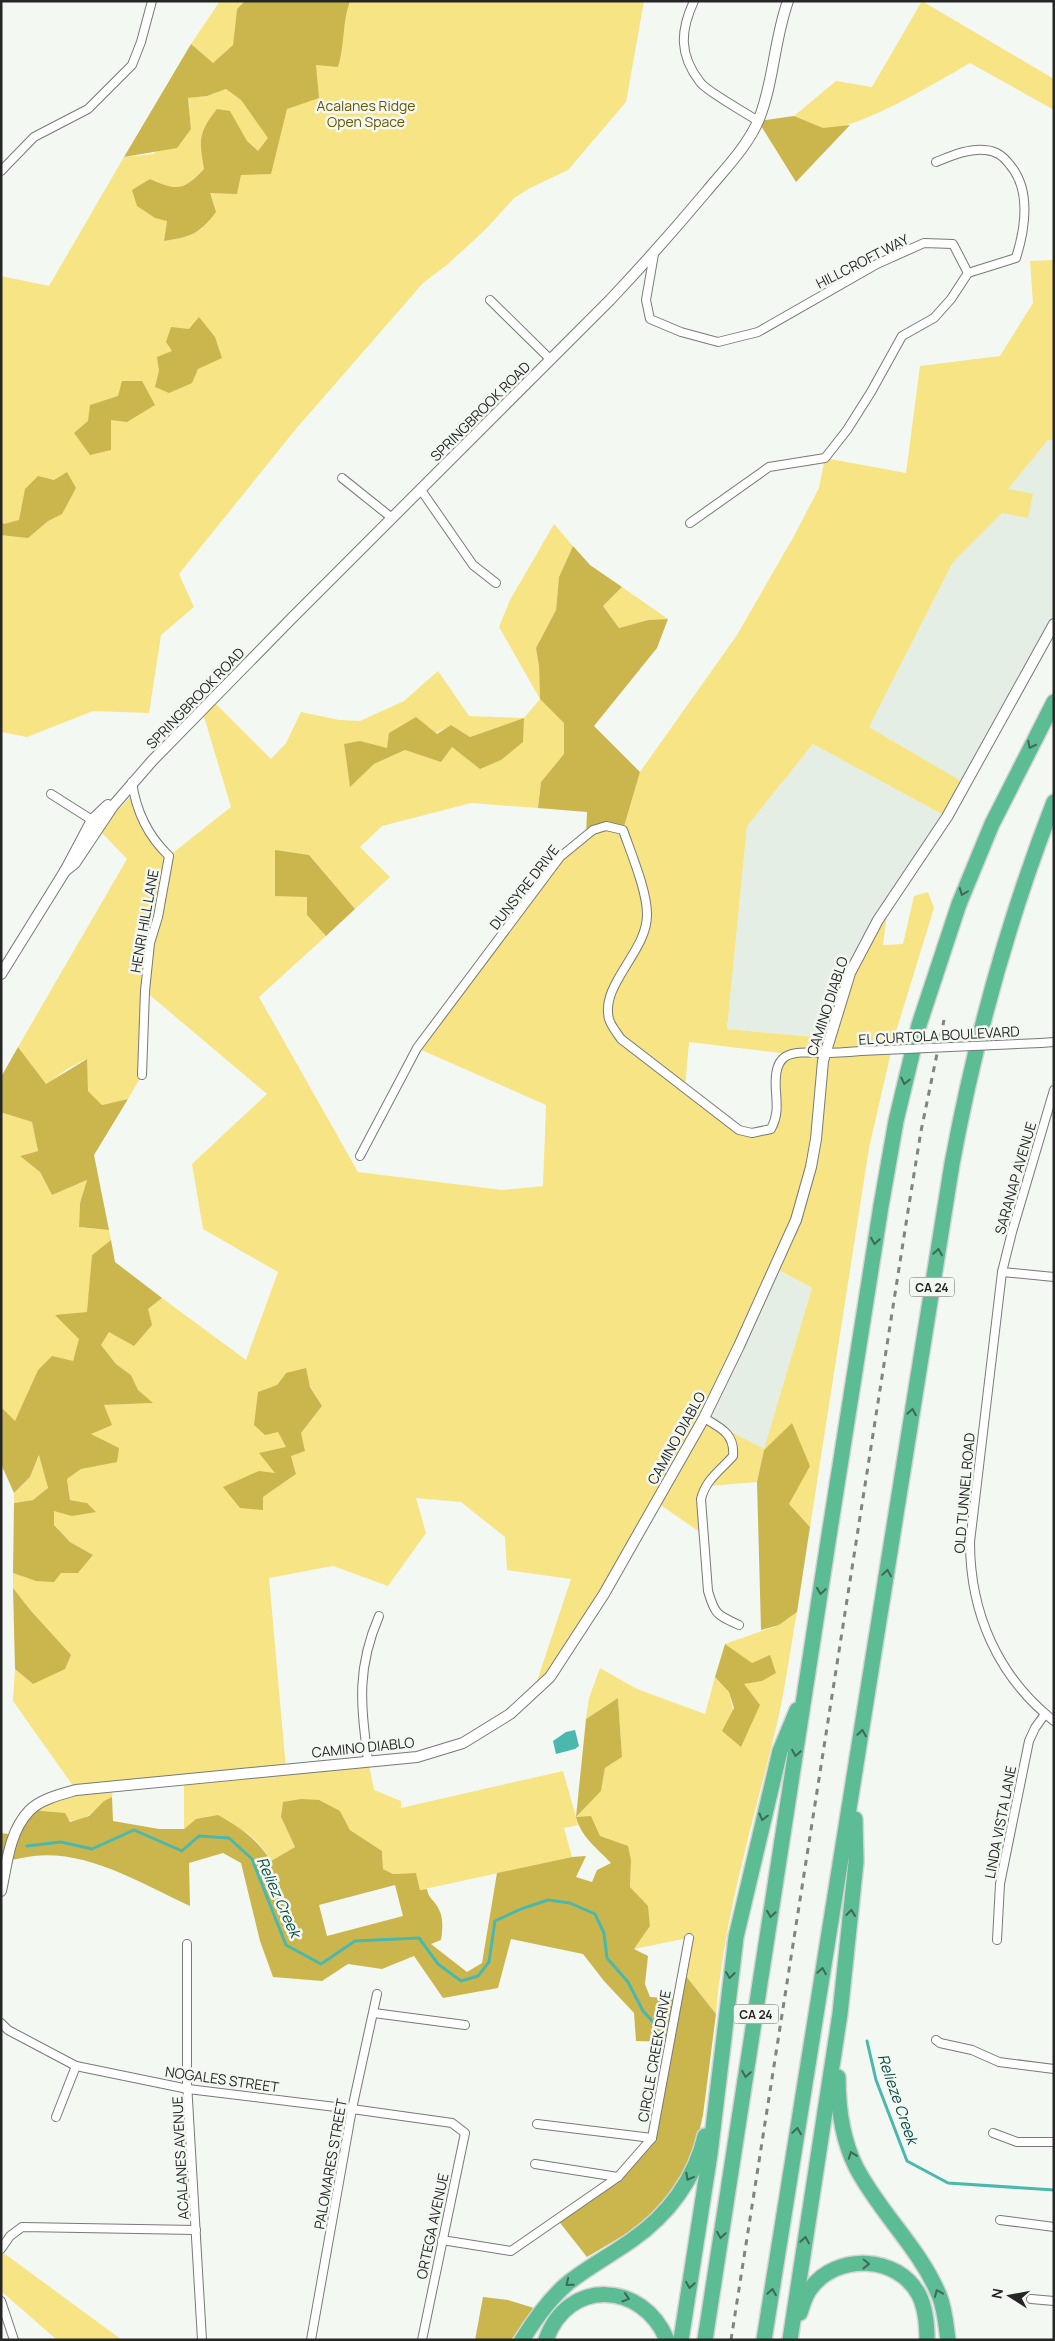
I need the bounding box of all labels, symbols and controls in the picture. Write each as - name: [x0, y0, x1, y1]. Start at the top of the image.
- park label: Acalanes Ridge Open Space: [317, 96, 415, 131]
- street label: HILLCROFT WAY: [812, 229, 912, 293]
- street label: SPRINGBROOK ROAD: [426, 357, 534, 465]
- street label: SPRINGBROOK ROAD: [142, 643, 248, 753]
- one-way arrow: [1027, 740, 1037, 749]
- street label: DUNSYRE DRIVE: [485, 841, 563, 933]
- street label: HENRI HILL LANE: [126, 868, 162, 974]
- one-way arrow: [959, 888, 969, 896]
- street label: CAMINO DIABLO: [802, 954, 852, 1058]
- street label: EL CURTOLA BOULEVARD: [858, 1021, 1020, 1049]
- one-way arrow: [900, 1077, 911, 1085]
- street label: SARANAP AVENUE: [990, 1119, 1040, 1237]
- one-way arrow: [871, 1236, 881, 1245]
- one-way arrow: [932, 1247, 942, 1256]
- road number: CA 24: [910, 1277, 954, 1296]
- street label: CAMINO DIABLO: [643, 1388, 709, 1488]
- one-way arrow: [907, 1408, 917, 1416]
- street label: OLD TUNNEL ROAD: [949, 1432, 979, 1554]
- one-way arrow: [881, 1568, 892, 1576]
- one-way arrow: [816, 1586, 826, 1595]
- one-way arrow: [856, 1729, 867, 1737]
- street label: CAMINO DIABLO: [311, 1732, 415, 1762]
- one-way arrow: [791, 1750, 802, 1758]
- street label: LINDA VISTA LANE: [980, 1764, 1020, 1880]
- one-way arrow: [758, 1812, 769, 1821]
- water label: Reliez Creek: [252, 1853, 307, 1943]
- one-way arrow: [767, 1909, 777, 1918]
- one-way arrow: [845, 1909, 856, 1917]
- one-way arrow: [817, 1966, 827, 1975]
- one-way arrow: [725, 1972, 736, 1980]
- street label: CIRCLE CREEK DRIVE: [633, 1989, 675, 2123]
- road number: CA 24: [734, 2005, 778, 2024]
- water label: Relieze Creek: [873, 2051, 924, 2149]
- street label: NOGALES STREET: [164, 2062, 281, 2096]
- one-way arrow: [742, 2070, 752, 2079]
- street label: ACALANES AVENUE: [167, 2096, 193, 2220]
- street label: PALOMARES STREET: [309, 2097, 351, 2231]
- one-way arrow: [792, 2127, 802, 2135]
- one-way arrow: [848, 2151, 858, 2160]
- street label: ORTEGA AVENUE: [411, 2171, 453, 2281]
- one-way arrow: [685, 2172, 695, 2181]
- one-way arrow: [717, 2231, 727, 2239]
- one-way arrow: [799, 2235, 810, 2243]
- one-way arrow: [862, 2258, 870, 2269]
- north arrow: [985, 2271, 1035, 2321]
- one-way arrow: [565, 2278, 574, 2287]
- one-way arrow: [685, 2281, 696, 2289]
- one-way arrow: [766, 2287, 777, 2295]
- text: N: [986, 2287, 1007, 2300]
- one-way arrow: [933, 2289, 943, 2297]
- one-way arrow: [622, 2293, 630, 2303]

